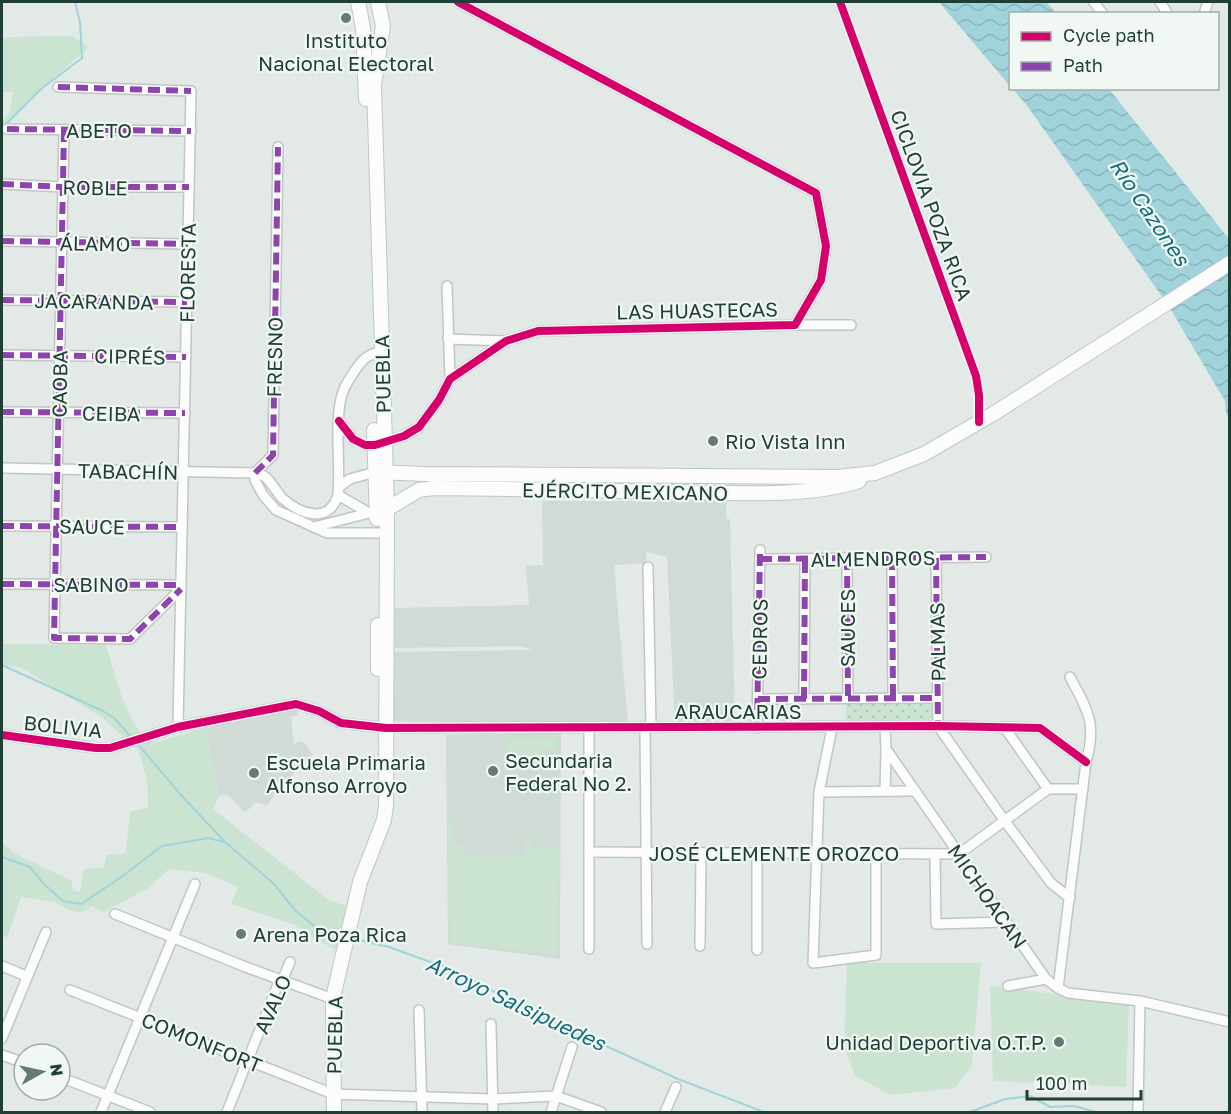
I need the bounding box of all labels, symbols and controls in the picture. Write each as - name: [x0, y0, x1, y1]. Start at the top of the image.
- marker: Instituto Nacional Electoral: [339, 11, 353, 25]
- legend: [1009, 12, 1219, 90]
- text: Cycle path: [1063, 24, 1155, 46]
- place label: Instituto Nacional Electoral: [258, 28, 434, 75]
- text: Path: [1063, 54, 1103, 76]
- street label: CICLOVIA POZA RICA: [886, 106, 978, 304]
- street label: ABETO: [66, 118, 132, 142]
- water label: Río Cazones: [1105, 154, 1196, 271]
- street label: ROBLE: [62, 174, 128, 200]
- street label: FLORESTA: [174, 223, 200, 323]
- street label: ÁLAMO: [59, 230, 131, 256]
- street label: JACARANDA: [34, 288, 154, 314]
- street label: LAS HUASTECAS: [616, 297, 778, 323]
- street label: FRESNO: [261, 317, 287, 397]
- street label: PUEBLA: [369, 334, 395, 414]
- street label: CIPRÉS: [94, 343, 166, 369]
- street label: CAOBA: [46, 350, 72, 418]
- street label: CEIBA: [82, 400, 140, 426]
- place label: Rio Vista Inn: [725, 429, 846, 453]
- marker: Rio Vista Inn: [706, 434, 720, 448]
- street label: TABACHÍN: [78, 458, 178, 484]
- street label: EJÉRCITO MEXICANO: [522, 477, 728, 505]
- street label: SAUCE: [59, 513, 125, 539]
- street label: ALMENDROS: [810, 545, 936, 571]
- street label: SABINO: [53, 572, 129, 596]
- street label: SAUCES: [835, 589, 859, 667]
- street label: CEDROS: [746, 598, 772, 680]
- street label: PALMAS: [924, 602, 950, 682]
- street label: ARAUCARIAS: [675, 699, 801, 723]
- street label: BOLIVIA: [23, 710, 103, 742]
- place label: Secundaria Federal No 2.: [505, 748, 632, 795]
- place label: Escuela Primaria Alfonso Arroyo: [266, 750, 426, 797]
- marker: Secundaria Federal No 2.: [486, 764, 500, 778]
- marker: Escuela Primaria Alfonso Arroyo: [247, 766, 261, 780]
- street label: MICHOACAN: [943, 839, 1033, 953]
- street label: JOSÉ CLEMENTE OROZCO: [649, 841, 899, 865]
- place label: Arena Poza Rica: [253, 922, 407, 946]
- marker: Arena Poza Rica: [234, 927, 248, 941]
- water label: Arroyo Salsipuedes: [422, 950, 610, 1056]
- street label: AVALO: [248, 971, 296, 1037]
- street label: PUEBLA: [321, 995, 347, 1075]
- street label: COMONFORT: [138, 1007, 266, 1077]
- place label: Unidad Deportiva O.T.P.: [825, 1030, 1047, 1054]
- marker: Unidad Deportiva O.T.P.: [1052, 1035, 1066, 1049]
- north arrow: [12, 1042, 72, 1102]
- text: N: [46, 1062, 68, 1077]
- scale bar: [1027, 1063, 1141, 1101]
- text: 100 m: [1036, 1072, 1087, 1094]

